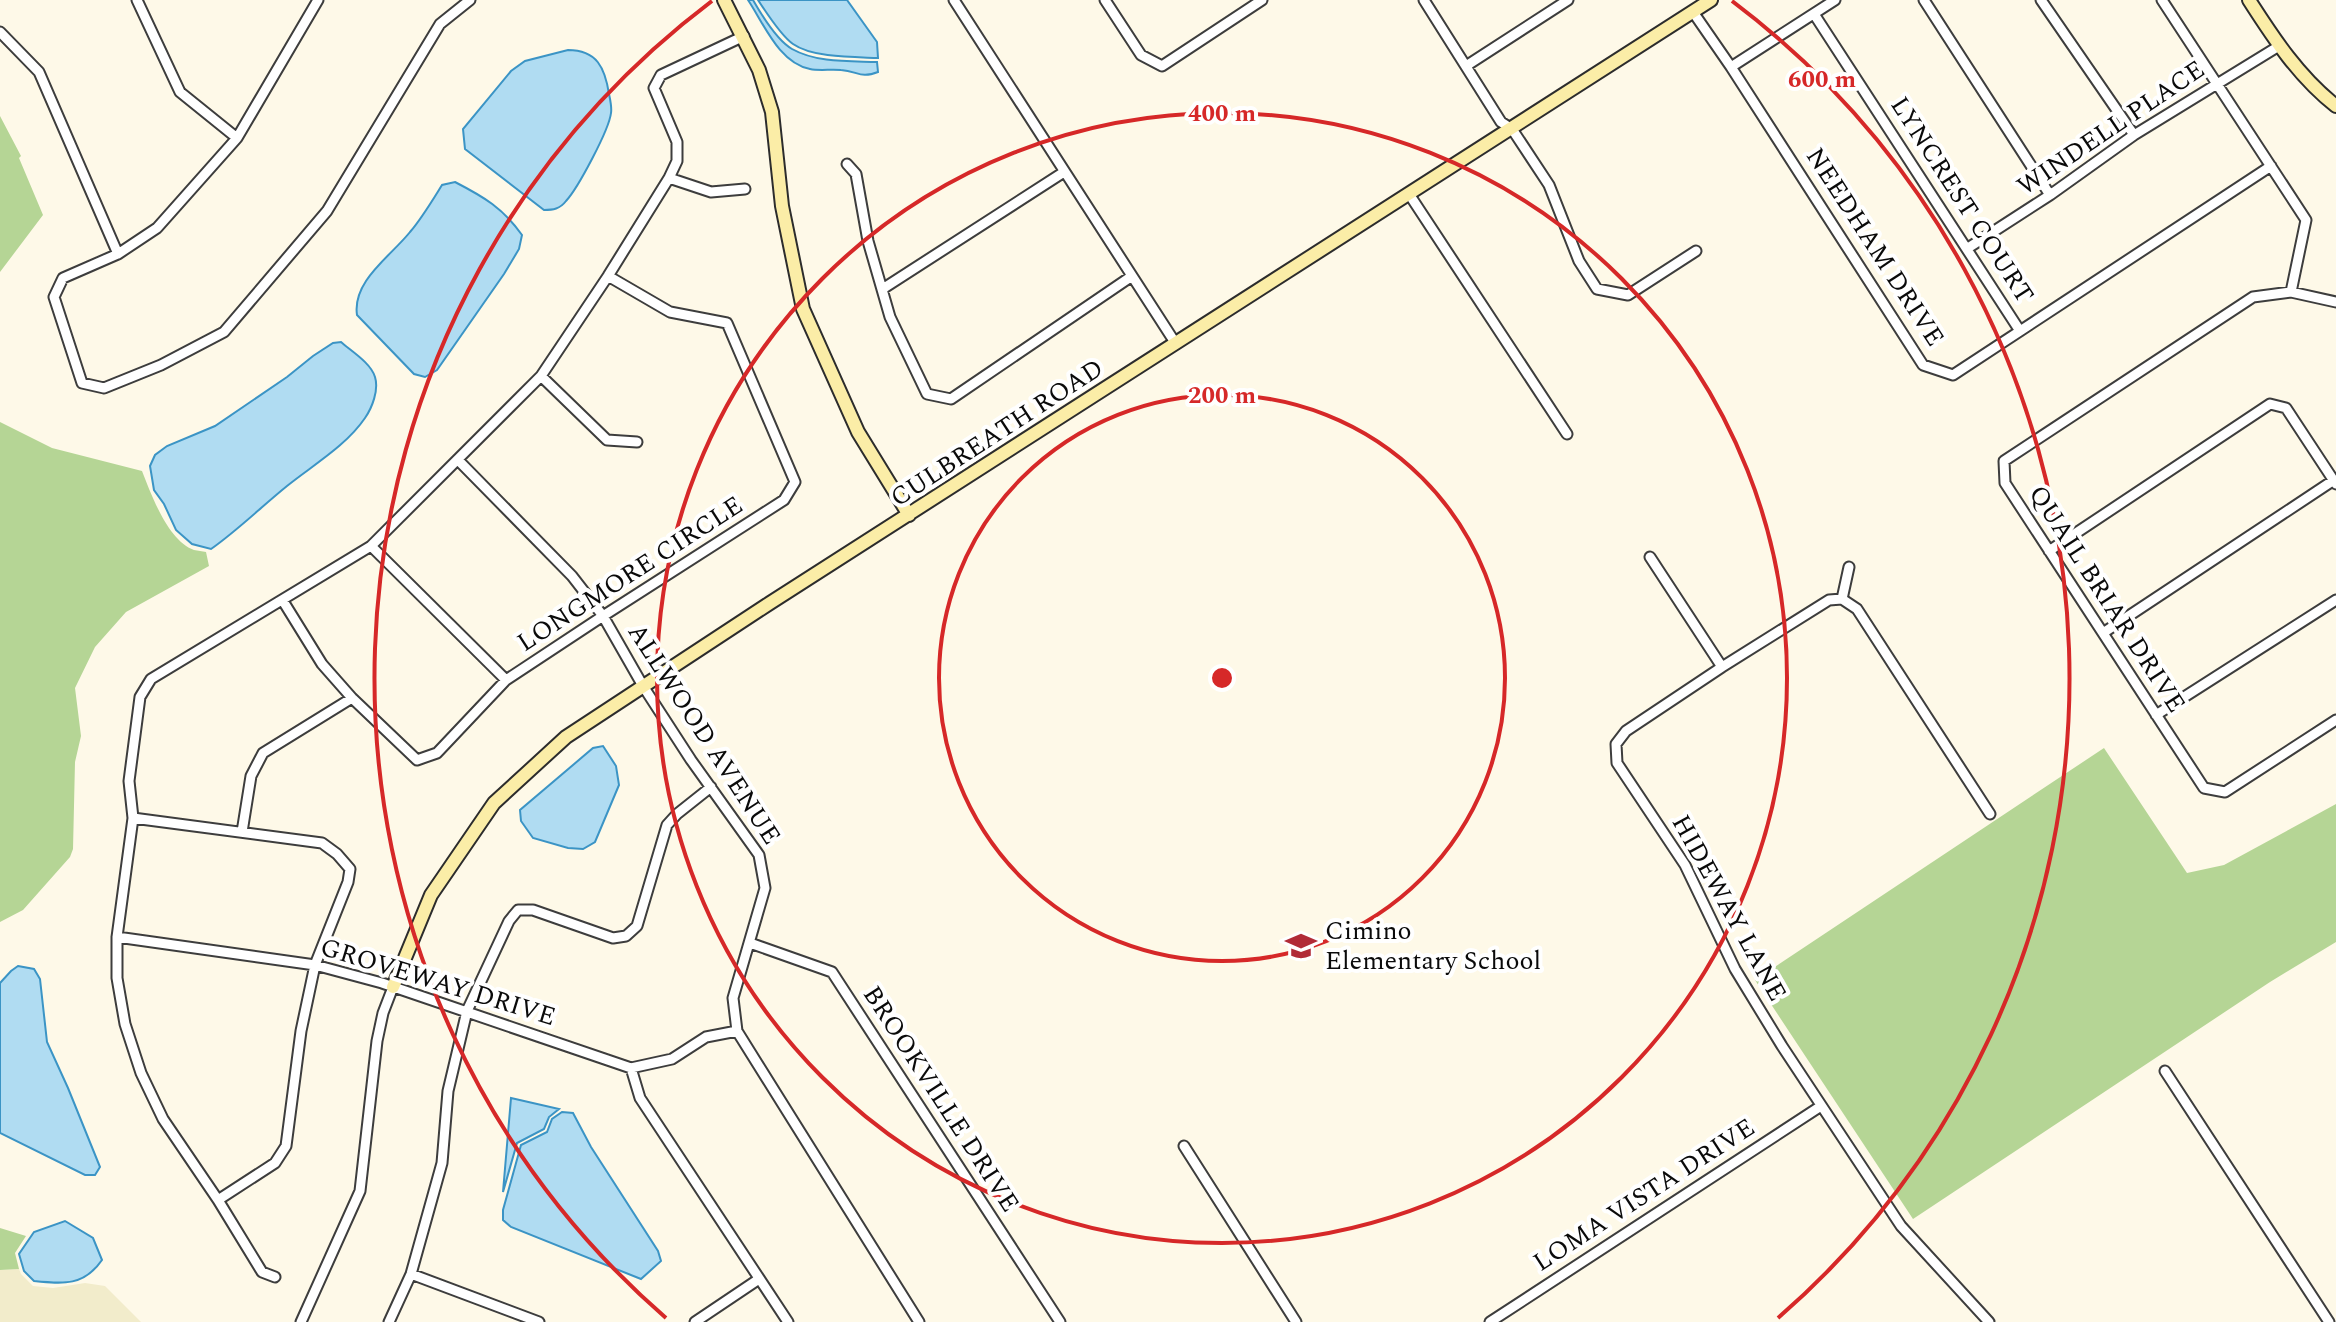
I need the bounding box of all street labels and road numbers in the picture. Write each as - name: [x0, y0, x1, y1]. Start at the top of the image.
- street label: WINDELL PLACE: [2009, 50, 2213, 206]
- street label: LYNCREST COURT: [1880, 88, 2044, 312]
- street label: NEEDHAM DRIVE: [1796, 140, 1954, 354]
- street label: CULBREATH ROAD: [882, 349, 1112, 517]
- street label: QUAIL BRIAR DRIVE: [2018, 477, 2196, 721]
- street label: LONGMORE CIRCLE: [509, 486, 751, 662]
- street label: ALLWOOD AVENUE: [617, 615, 791, 853]
- street label: HIDEWAY LANE: [1661, 807, 1797, 1009]
- street label: GROVEWAY DRIVE: [315, 927, 561, 1037]
- street label: BROOKVILLE DRIVE: [853, 978, 1029, 1220]
- street label: LOMA VISTA DRIVE: [1525, 1108, 1763, 1282]

